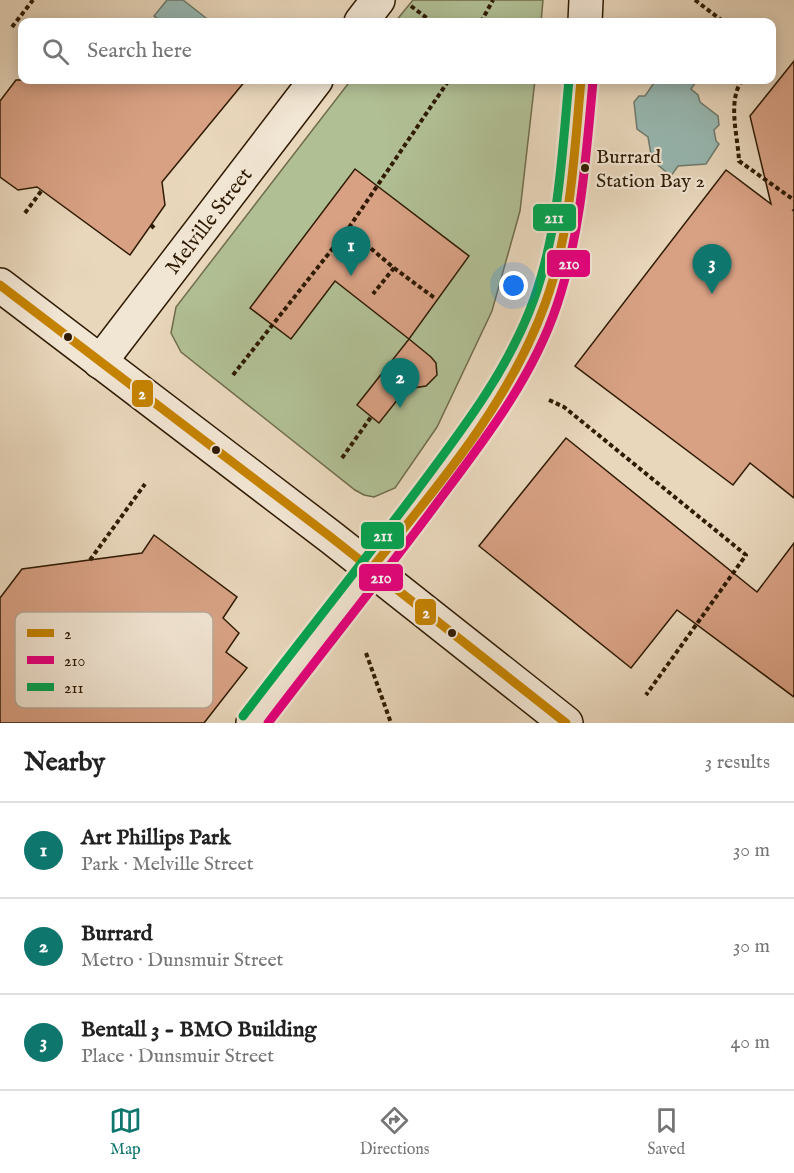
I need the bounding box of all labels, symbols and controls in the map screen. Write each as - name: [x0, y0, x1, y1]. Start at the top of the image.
- search box: [18, 18, 776, 84]
- icon: search: [39, 35, 72, 68]
- text: Search here: [87, 37, 192, 65]
- place label: Burrard Station Bay 2: [596, 145, 705, 194]
- marker: Burrard Station Bay 2: [579, 162, 591, 174]
- street label: Melville Street: [160, 163, 259, 280]
- line badge: 211: [532, 203, 577, 232]
- text: 211: [544, 209, 564, 229]
- pin: 1: [332, 226, 370, 276]
- pin: 3: [692, 244, 732, 294]
- line badge: 210: [546, 249, 591, 278]
- text: 210: [558, 255, 580, 275]
- your location: [499, 271, 528, 300]
- unlabelled marker: [62, 331, 74, 343]
- pin: 2: [380, 358, 420, 408]
- line badge: 2: [131, 379, 154, 408]
- text: 2: [138, 385, 146, 405]
- unlabelled marker: [210, 444, 222, 456]
- line badge: 211: [360, 521, 405, 550]
- text: 211: [373, 527, 393, 547]
- line badge: 210: [358, 563, 404, 592]
- text: 210: [370, 569, 392, 589]
- line badge: 2: [414, 598, 437, 626]
- text: 2: [422, 604, 430, 624]
- legend: [15, 612, 213, 708]
- text: 2: [64, 625, 72, 645]
- unlabelled marker: [446, 627, 458, 639]
- text: 210: [64, 652, 85, 672]
- text: 211: [64, 679, 83, 699]
- text: Nearby: [24, 746, 105, 779]
- text: 3 results: [705, 750, 770, 775]
- text: Art Phillips Park: [81, 824, 231, 852]
- text: 1: [40, 838, 47, 863]
- text: 30 m: [733, 838, 770, 863]
- text: Park · Melville Street: [81, 852, 254, 877]
- text: Burrard: [81, 920, 152, 948]
- text: 2: [39, 934, 48, 959]
- text: 30 m: [733, 934, 770, 959]
- text: Metro · Dunsmuir Street: [81, 948, 283, 973]
- text: Bentall 3 - BMO Building: [81, 1016, 316, 1044]
- text: 3: [40, 1030, 47, 1055]
- text: 40 m: [731, 1030, 770, 1055]
- text: Place · Dunsmuir Street: [81, 1044, 274, 1069]
- tab: Map: [109, 1104, 142, 1160]
- tab: Directions: [360, 1104, 429, 1160]
- tab: Saved: [647, 1104, 685, 1160]

